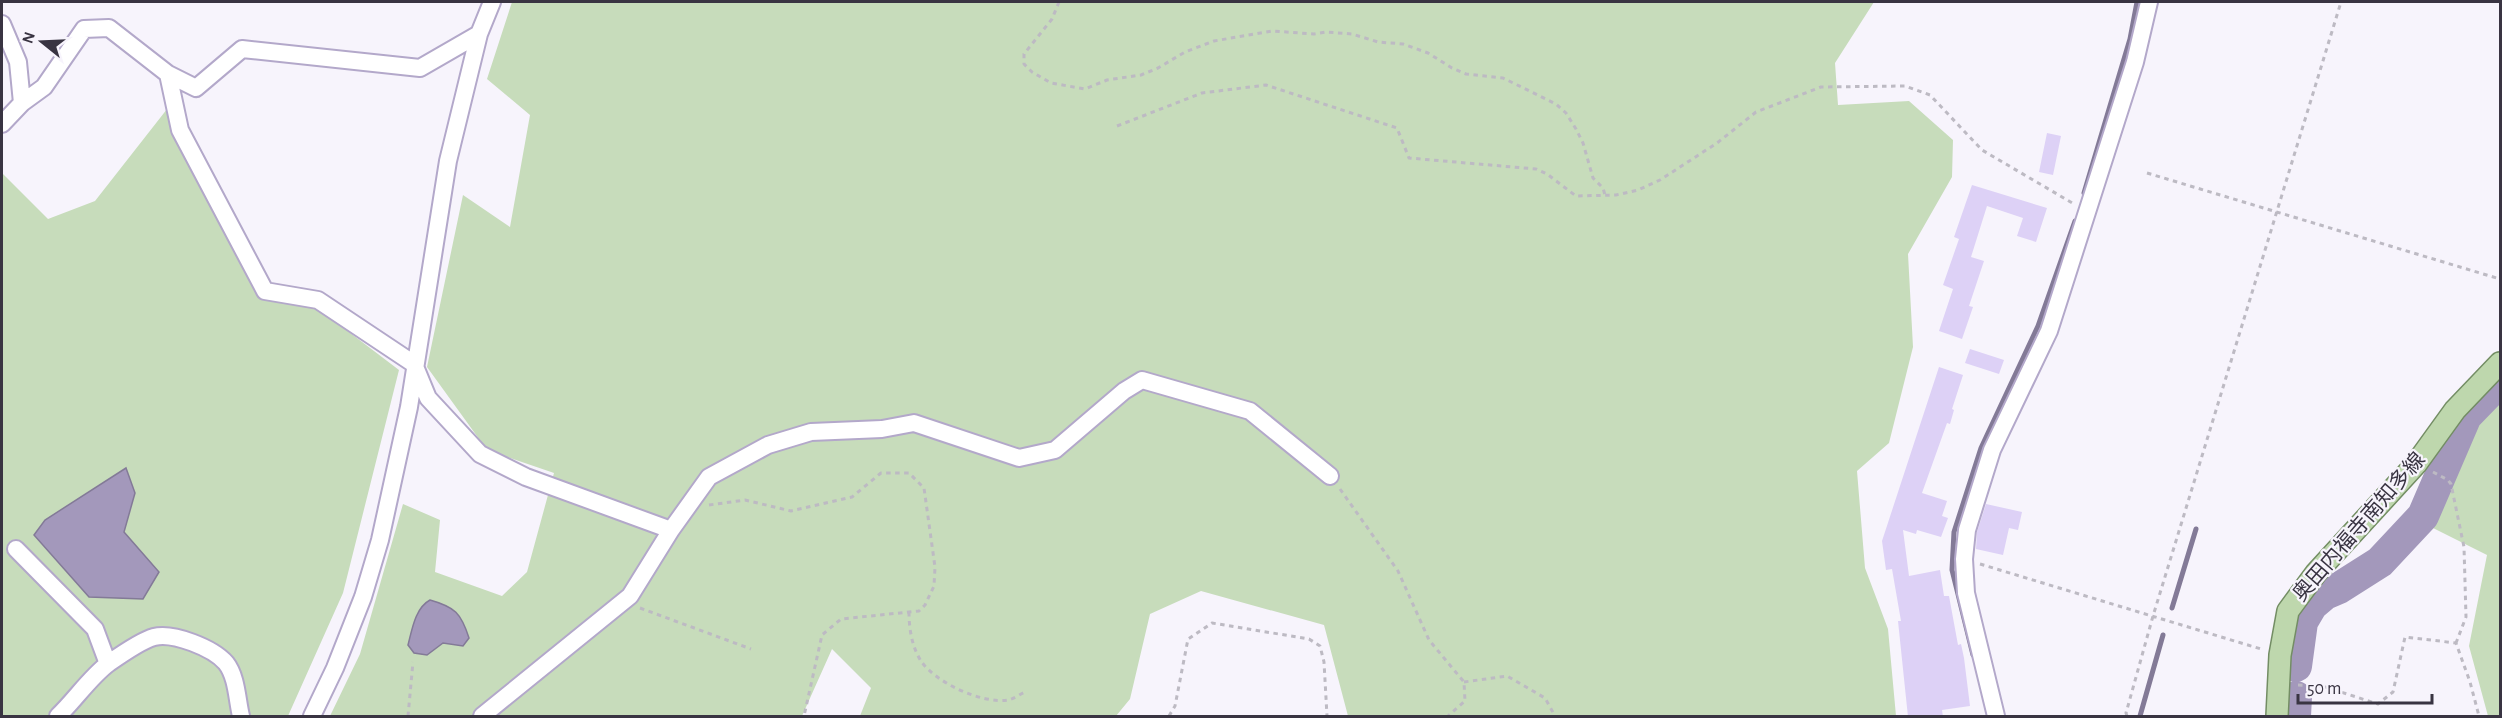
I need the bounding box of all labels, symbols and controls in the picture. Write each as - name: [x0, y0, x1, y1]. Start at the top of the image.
- north arrow: [12, 12, 72, 72]
- text: N: [19, 30, 38, 45]
- street label: 奥田内福寺南知多線: [2288, 448, 2429, 605]
- scale bar: [2298, 667, 2432, 705]
- text: 50 m: [2307, 680, 2341, 698]

